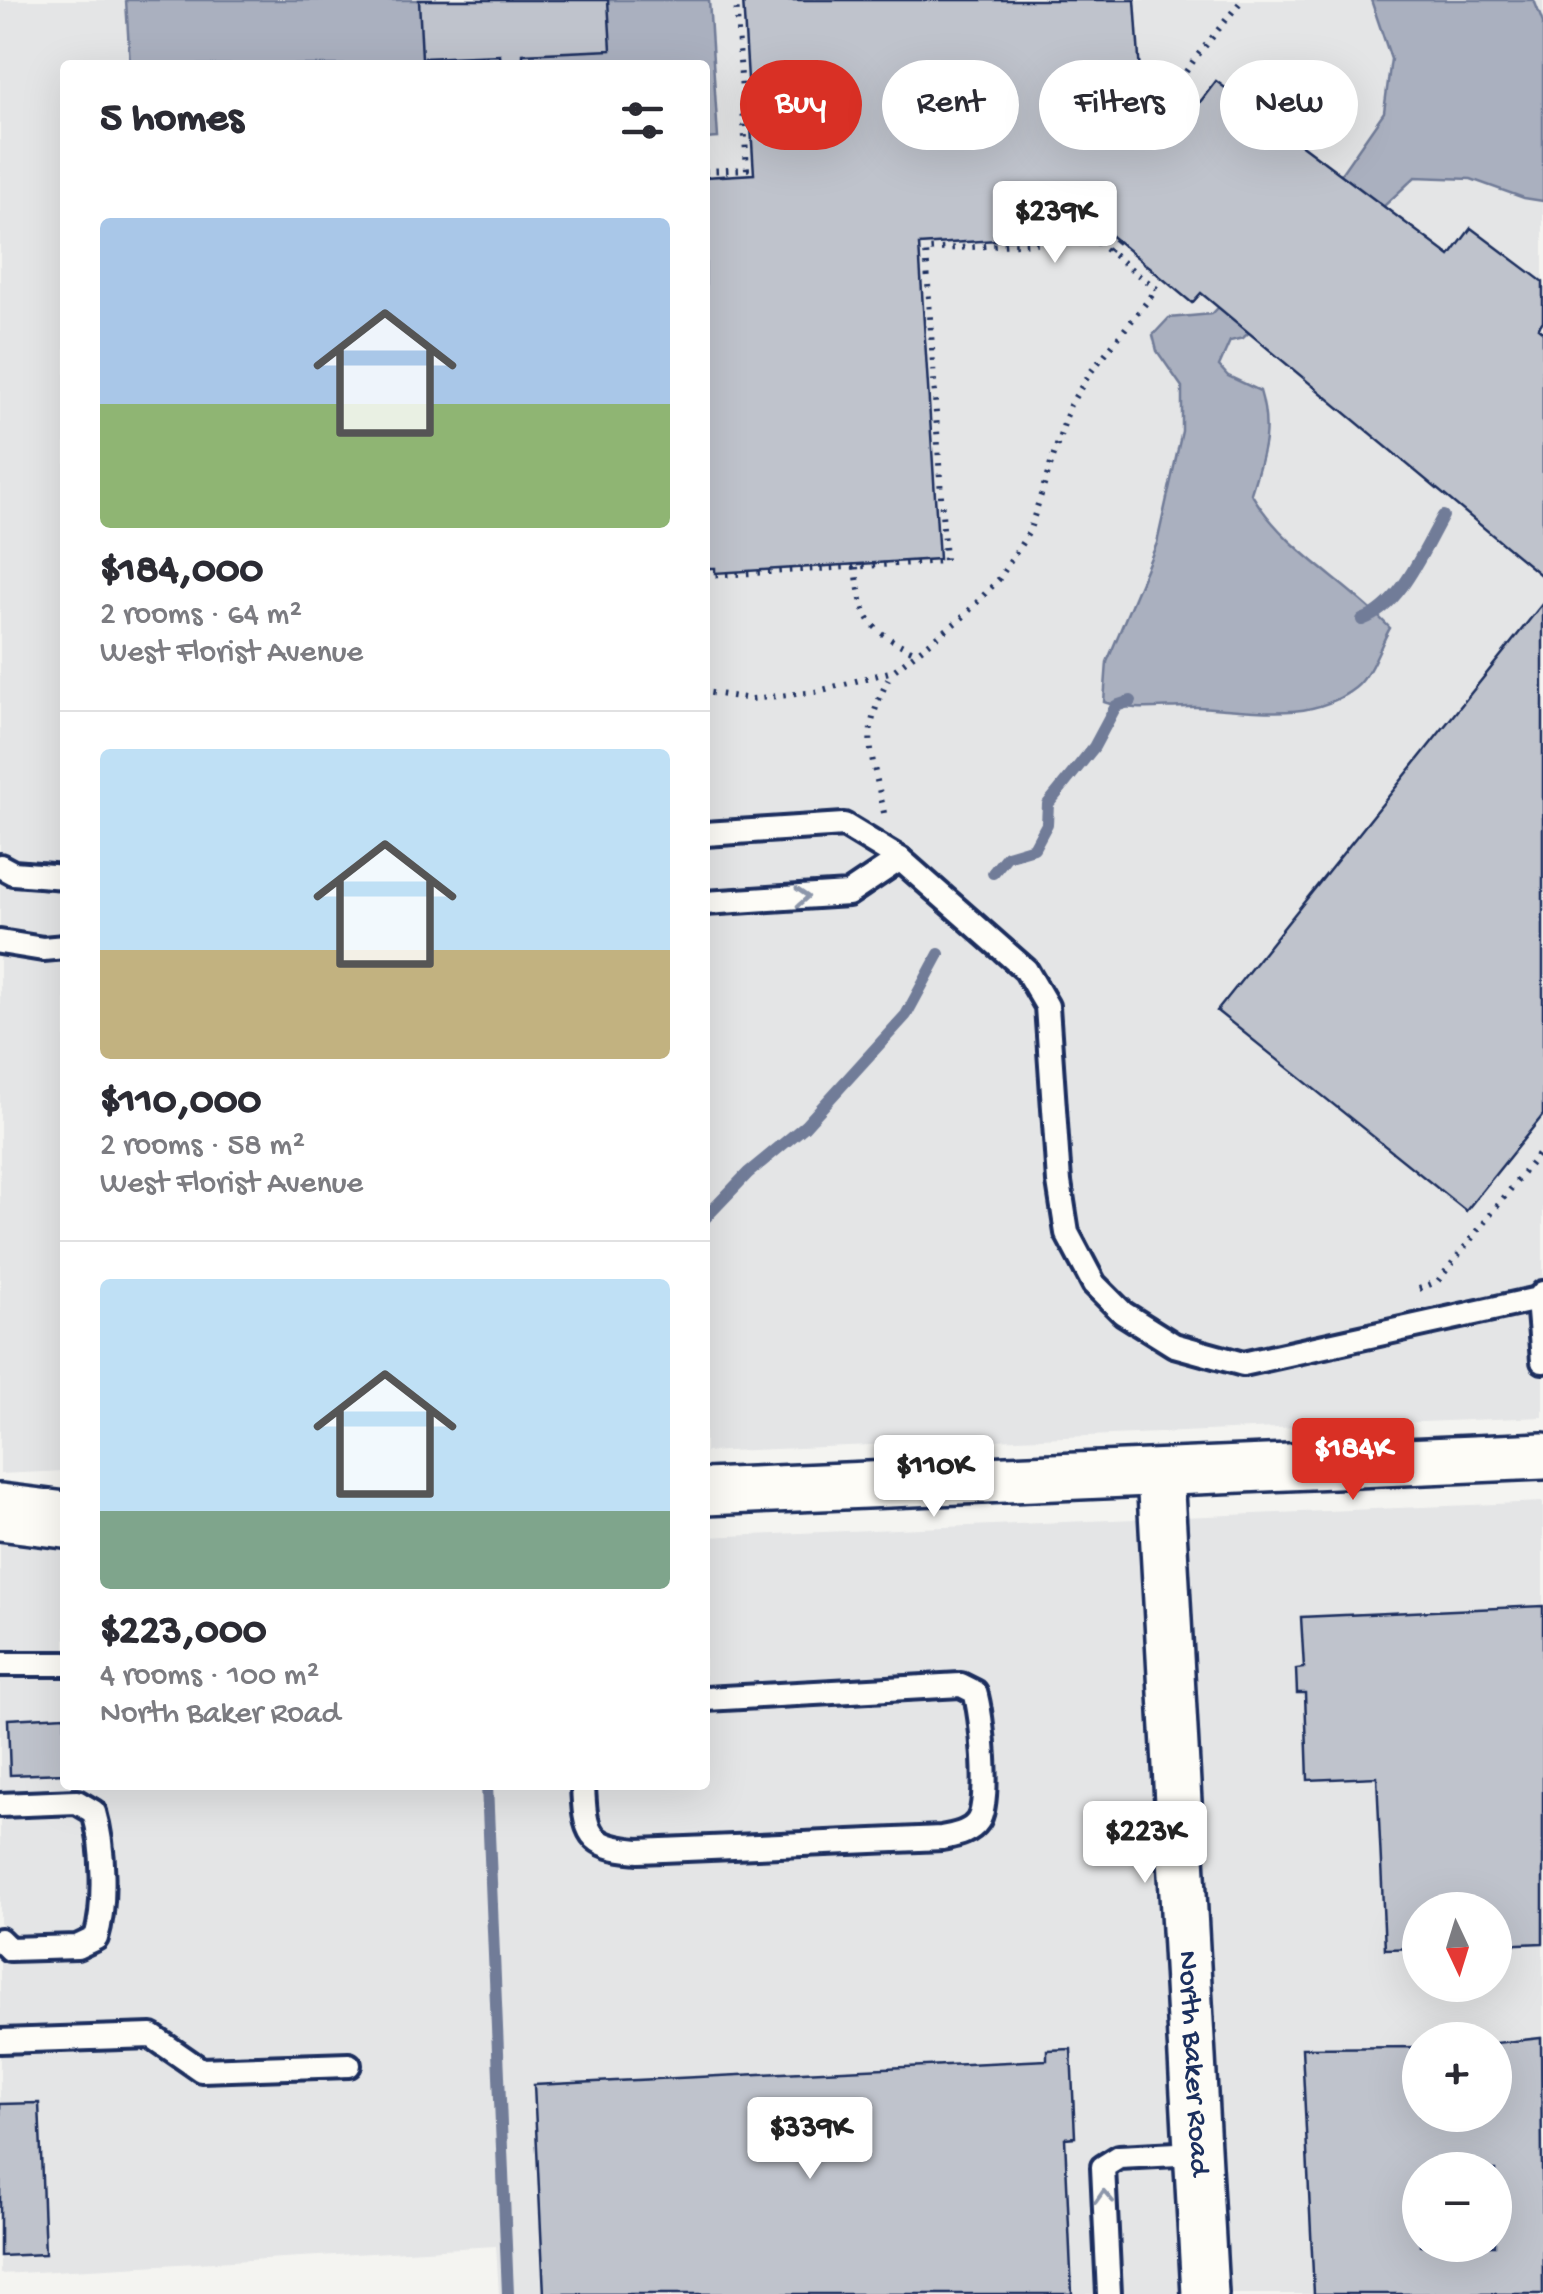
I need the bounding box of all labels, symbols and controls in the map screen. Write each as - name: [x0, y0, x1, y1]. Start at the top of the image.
- chip: Buy: [740, 60, 862, 150]
- chip: Rent: [882, 60, 1019, 150]
- chip: Filters: [1039, 60, 1200, 150]
- chip: New: [1220, 60, 1358, 150]
- icon: filters: [615, 93, 670, 148]
- text: 5 homes: [100, 96, 243, 145]
- pin: $239K: [985, 181, 1125, 266]
- text: $239K: [1015, 194, 1095, 232]
- icon: home: [295, 283, 475, 463]
- text: $184,000: [100, 548, 263, 597]
- text: 2 rooms · 64 m²: [100, 597, 302, 635]
- text: West Florist Avenue: [100, 635, 363, 673]
- icon: home: [295, 814, 475, 994]
- one-way arrow: [795, 887, 811, 908]
- text: $110,000: [100, 1079, 261, 1128]
- text: 2 rooms · 58 m²: [100, 1128, 305, 1166]
- text: West Florist Avenue: [100, 1166, 363, 1204]
- icon: home: [295, 1344, 475, 1524]
- pin: $184K: [1283, 1418, 1423, 1503]
- text: $184K: [1314, 1431, 1392, 1469]
- pin: $110K: [864, 1435, 1004, 1520]
- text: $110K: [896, 1448, 972, 1486]
- text: $223,000: [100, 1609, 267, 1658]
- text: 4 rooms · 100 m²: [100, 1658, 319, 1696]
- text: North Baker Road: [100, 1696, 340, 1734]
- pin: $223K: [1075, 1801, 1215, 1886]
- text: $223K: [1105, 1814, 1185, 1852]
- north arrow: [1402, 1892, 1512, 2002]
- map controls: [1402, 1892, 1512, 2262]
- street label: North Baker Road: [1169, 1950, 1216, 2179]
- button: +: [1402, 2022, 1512, 2132]
- pin: $339K: [740, 2097, 880, 2182]
- text: $339K: [769, 2110, 851, 2148]
- button: −: [1402, 2152, 1512, 2262]
- one-way arrow: [1094, 2188, 1115, 2204]

